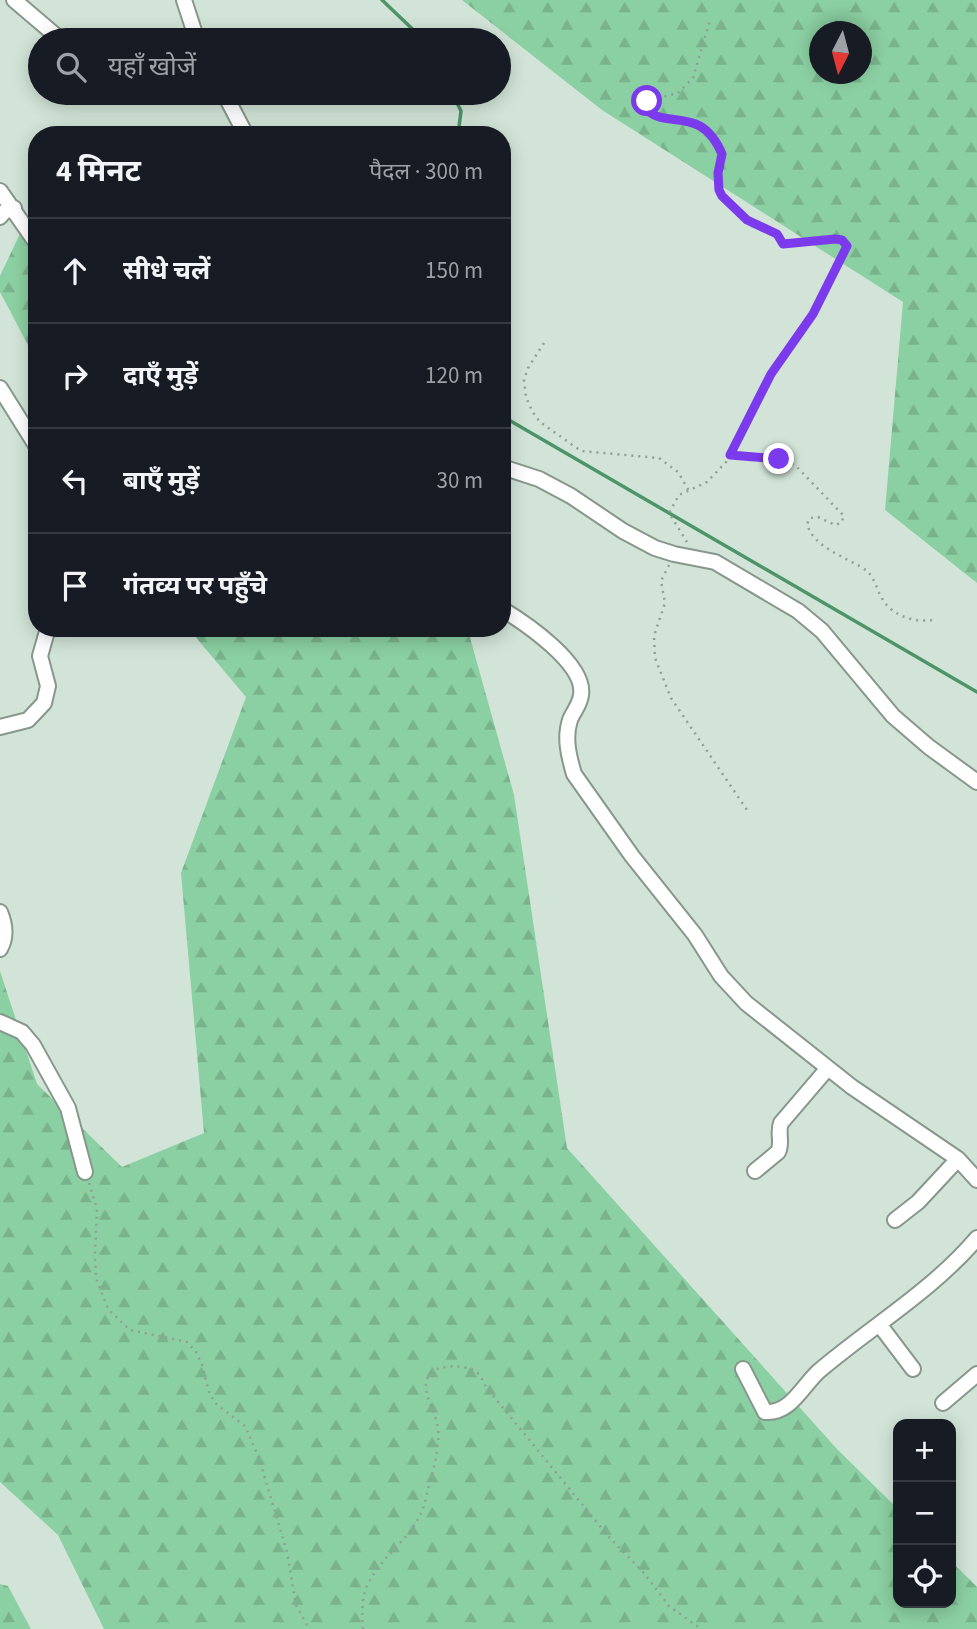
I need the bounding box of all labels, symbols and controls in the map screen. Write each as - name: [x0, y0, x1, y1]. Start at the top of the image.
- north arrow: [809, 21, 872, 84]
- search box: [28, 28, 511, 105]
- icon: search: [52, 48, 90, 86]
- text: यहाँ खोजें: [108, 48, 196, 85]
- route start: [631, 85, 662, 116]
- text: 4 मिनट: [56, 150, 141, 193]
- text: पैदल · 300 m: [369, 155, 483, 188]
- icon: ahead: [56, 252, 94, 290]
- text: सीधे चलें: [123, 252, 210, 289]
- text: 150 m: [425, 254, 483, 287]
- icon: right: [56, 357, 94, 395]
- text: दाएँ मुड़ें: [123, 357, 198, 394]
- text: 120 m: [425, 359, 483, 392]
- route end: [763, 443, 794, 474]
- icon: left: [56, 462, 94, 500]
- text: बाएँ मुड़ें: [123, 462, 200, 499]
- text: 30 m: [436, 464, 483, 497]
- icon: arrive: [56, 567, 94, 605]
- text: गंतव्य पर पहुँचे: [123, 567, 267, 604]
- map controls: [893, 1419, 956, 1608]
- button: +: [893, 1419, 956, 1482]
- button: −: [893, 1482, 956, 1545]
- button: locate: [893, 1545, 956, 1608]

